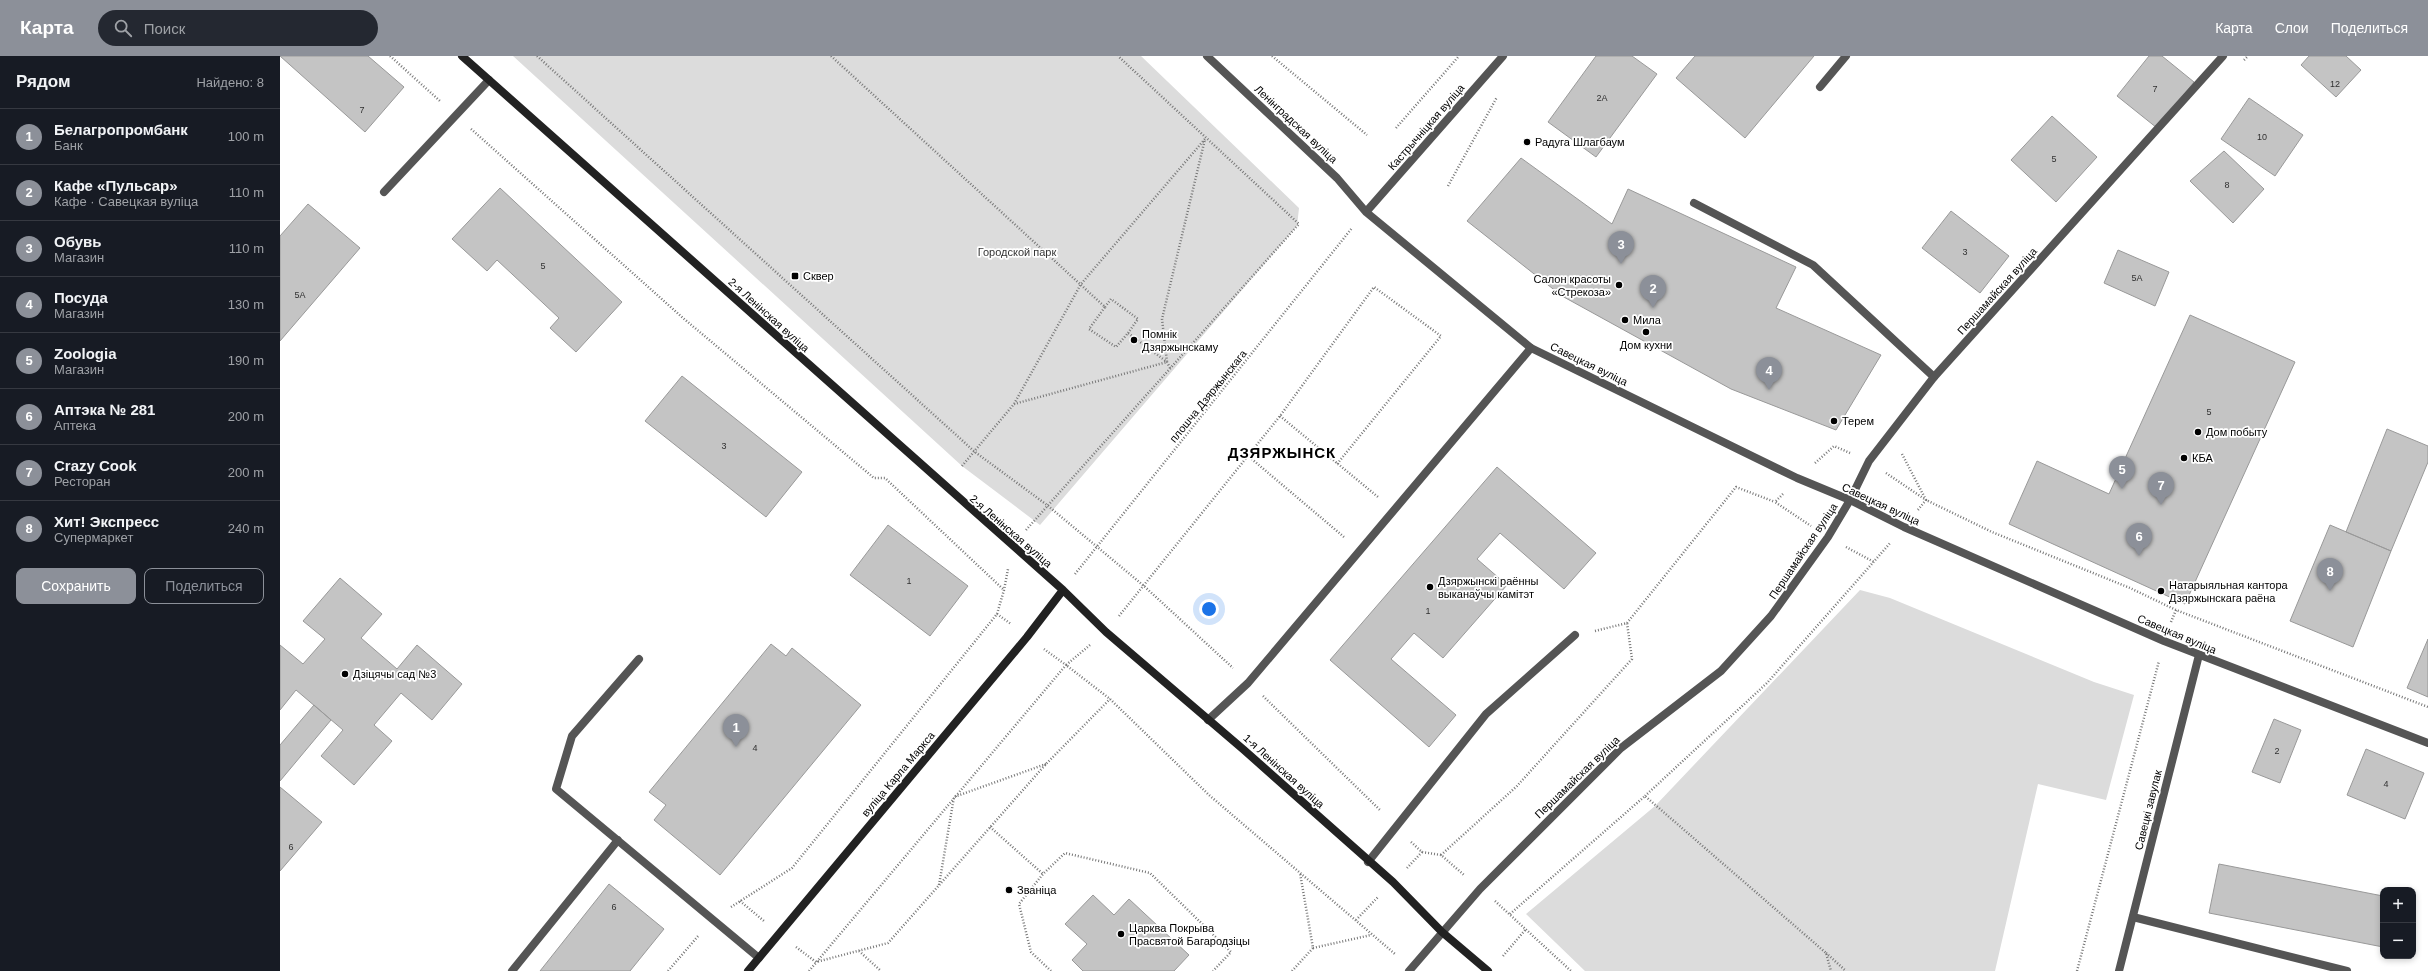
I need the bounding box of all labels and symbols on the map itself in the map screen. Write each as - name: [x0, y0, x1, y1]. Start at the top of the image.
- house number: 12: [2330, 79, 2340, 89]
- street label: Кастрычніцкая вуліца: [1385, 81, 1467, 172]
- street label: Ленінградская вуліца: [1252, 83, 1340, 166]
- house number: 7: [2152, 84, 2158, 94]
- house number: 2А: [1596, 93, 1608, 103]
- house number: 7: [359, 105, 365, 115]
- house number: 10: [2257, 132, 2267, 142]
- place label: Радуга Шлагбаум: [1535, 136, 1625, 148]
- marker: Радуга Шлагбаум: [1522, 137, 1532, 147]
- house number: 5: [2051, 154, 2057, 164]
- house number: 8: [2224, 180, 2230, 190]
- pin: 3: [1608, 231, 1634, 264]
- street label: Першамайская вуліца: [1955, 244, 2040, 337]
- park label: Городской парк: [978, 246, 1056, 258]
- house number: 3: [1962, 247, 1968, 257]
- house number: 5: [540, 261, 546, 271]
- place label: Сквер: [803, 270, 834, 282]
- marker: Сквер: [790, 271, 800, 281]
- place label: Салон красоты «Стрекоза»: [1534, 273, 1611, 298]
- house number: 5А: [2131, 273, 2143, 283]
- pin: 2: [1640, 275, 1666, 308]
- street label: 2-я Ленінская вуліца: [726, 276, 813, 355]
- marker: Салон красоты «Стрекоза»: [1614, 280, 1624, 290]
- house number: 5А: [294, 290, 306, 300]
- place label: Мила: [1633, 314, 1662, 326]
- marker: Мила: [1620, 315, 1630, 325]
- marker: Дом кухни: [1641, 327, 1651, 337]
- place label: Помнік Дзяржынскаму: [1142, 328, 1219, 353]
- marker: Помнік Дзяржынскаму: [1129, 335, 1139, 345]
- place label: Дом кухни: [1620, 339, 1672, 351]
- street label: Савецкая вуліца: [1548, 340, 1630, 388]
- street label: плошча Дзяржынскага: [1167, 347, 1249, 445]
- pin: 4: [1756, 357, 1782, 390]
- house number: 5: [2206, 407, 2212, 417]
- place label: Терем: [1842, 415, 1874, 427]
- marker: Терем: [1829, 416, 1839, 426]
- place label: Дом побыту: [2206, 426, 2268, 438]
- marker: Дом побыту: [2193, 427, 2203, 437]
- house number: 3: [721, 441, 727, 451]
- district label: ДЗЯРЖЫНСК: [1228, 444, 1336, 461]
- place label: КБА: [2192, 452, 2213, 464]
- marker: КБА: [2179, 453, 2189, 463]
- pin: 5: [2109, 456, 2135, 489]
- pin: 7: [2148, 472, 2174, 505]
- street label: Савецкая вуліца: [1840, 481, 1923, 528]
- street label: 2-я Ленінская вуліца: [968, 492, 1055, 570]
- street label: Першамайская вуліца: [1767, 500, 1840, 601]
- pin: 6: [2126, 523, 2152, 556]
- pin: 8: [2317, 558, 2343, 591]
- place label: Дзяржынскі раённы выканаўчы камітэт: [1438, 575, 1539, 600]
- house number: 1: [906, 576, 912, 586]
- place label: Натарыяльная кантора Дзяржынскага раёна: [2169, 579, 2289, 604]
- marker: Дзяржынскі раённы выканаўчы камітэт: [1425, 582, 1435, 592]
- marker: Натарыяльная кантора Дзяржынскага раёна: [2156, 586, 2166, 596]
- your location: [1199, 599, 1219, 619]
- house number: 1: [1425, 606, 1431, 616]
- street label: Савецкая вуліца: [2136, 612, 2219, 656]
- place label: Дзіцячы сад №3: [353, 668, 436, 680]
- marker: Дзіцячы сад №3: [340, 669, 350, 679]
- pin: 1: [723, 714, 749, 747]
- street label: вуліца Карла Маркса: [859, 728, 938, 819]
- street label: 1-я Ленінская вуліца: [1241, 732, 1328, 811]
- street label: Першамайская вуліца: [1532, 733, 1622, 820]
- house number: 4: [752, 743, 758, 753]
- house number: 2: [2274, 746, 2280, 756]
- street label: Савецкі завулак: [2132, 769, 2164, 851]
- house number: 4: [2383, 779, 2389, 789]
- house number: 6: [288, 842, 294, 852]
- place label: Званіца: [1017, 884, 1057, 896]
- marker: Званіца: [1004, 885, 1014, 895]
- house number: 6: [611, 902, 617, 912]
- place label: Царква Покрыва Прасвятой Багародзіцы: [1129, 922, 1250, 947]
- marker: Царква Покрыва Прасвятой Багародзіцы: [1116, 929, 1126, 939]

